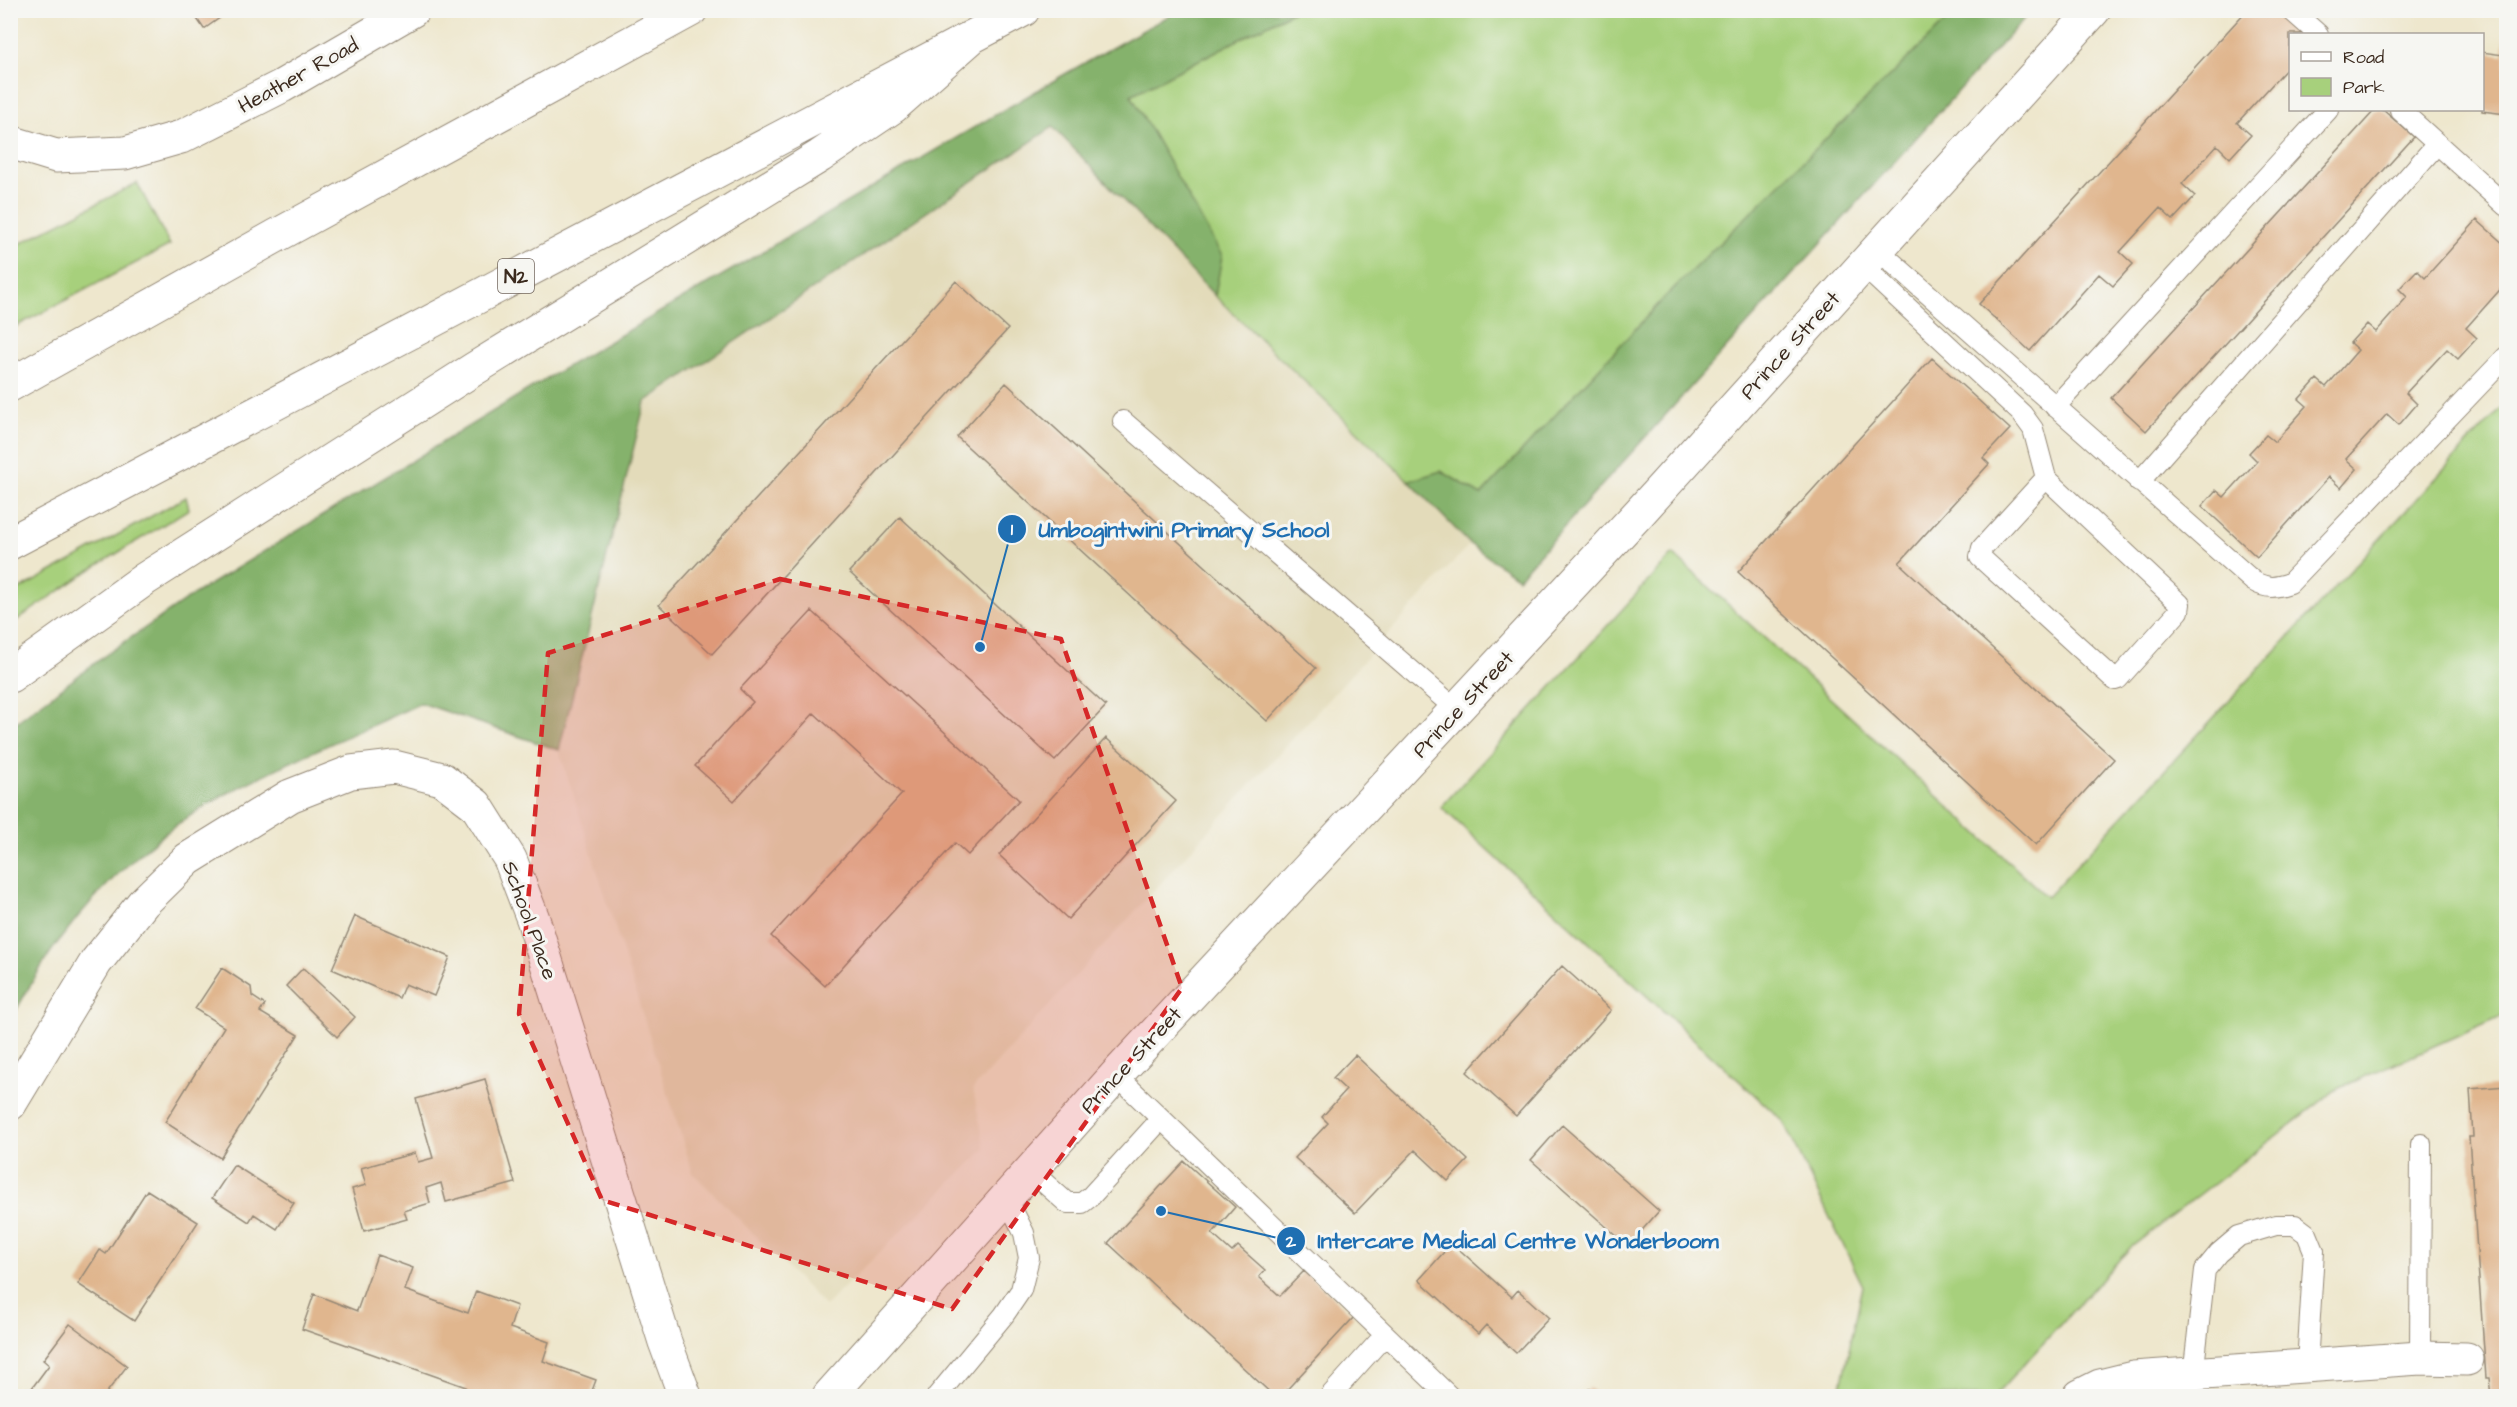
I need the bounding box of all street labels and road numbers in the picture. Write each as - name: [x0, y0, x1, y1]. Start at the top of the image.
- street label: Heather Road: [233, 30, 364, 120]
- road number: N2: [498, 259, 534, 293]
- street label: Prince Street: [1734, 285, 1847, 406]
- street label: Prince Street: [1406, 644, 1521, 764]
- street label: School Place: [495, 857, 564, 984]
- street label: Prince Street: [1074, 1000, 1189, 1120]

